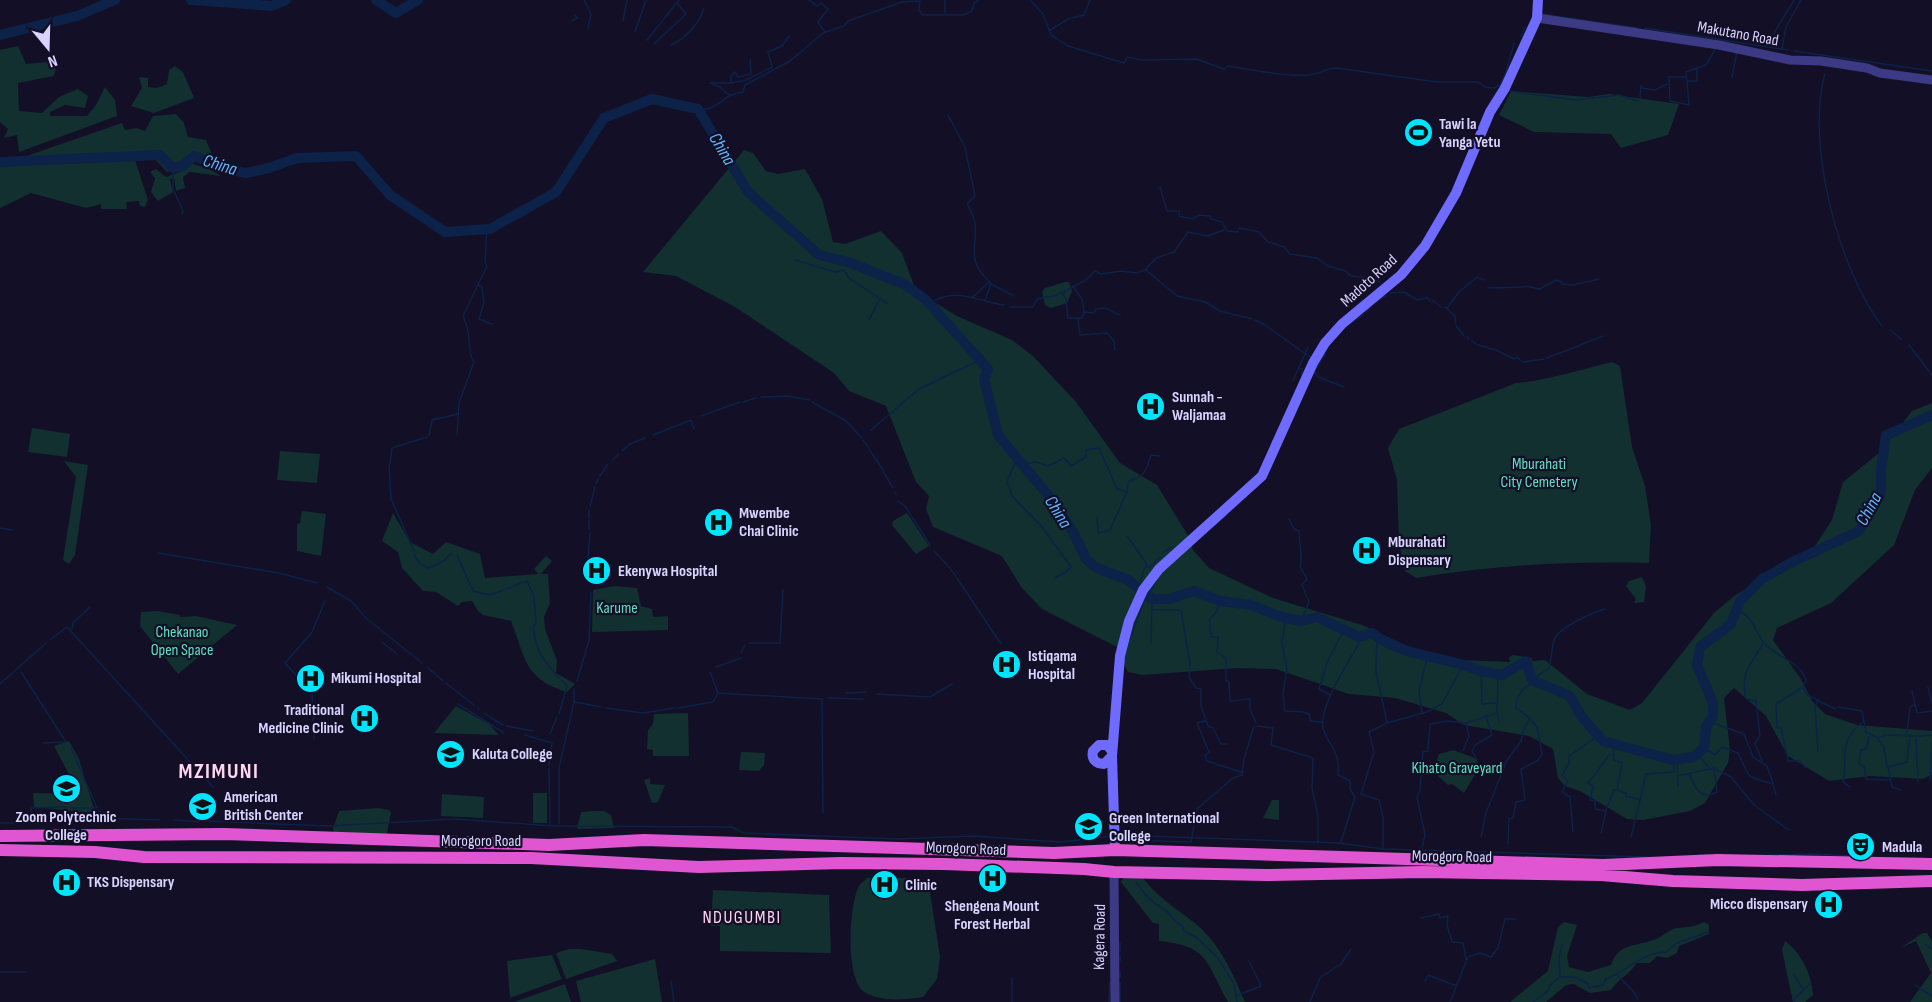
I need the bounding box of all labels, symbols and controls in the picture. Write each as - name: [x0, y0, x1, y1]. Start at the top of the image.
- north arrow: [18, 18, 78, 78]
- street label: Makutano Road: [1696, 18, 1780, 50]
- text: N: [45, 50, 60, 71]
- place label: Tawi la Yanga Yetu: [1439, 115, 1500, 152]
- sports icon: Tawi la Yanga Yetu: [1402, 117, 1434, 149]
- water label: China: [704, 129, 740, 170]
- water label: China: [201, 150, 240, 180]
- street label: Madoto Road: [1337, 251, 1401, 311]
- place label: Sunnah - Waljamaa: [1172, 388, 1226, 425]
- hospital icon: Sunnah - Waljamaa: [1135, 390, 1167, 422]
- park label: Mburahati City Cemetery: [1500, 455, 1578, 492]
- water label: China: [1852, 488, 1887, 529]
- water label: China: [1040, 492, 1076, 533]
- place label: Mwembe Chai Clinic: [739, 504, 799, 541]
- hospital icon: Mwembe Chai Clinic: [702, 506, 734, 538]
- place label: Mburahati Dispensary: [1388, 533, 1451, 570]
- hospital icon: Mburahati Dispensary: [1351, 535, 1383, 567]
- hospital icon: Ekenywa Hospital: [581, 555, 613, 587]
- place label: Ekenywa Hospital: [618, 562, 717, 581]
- park label: Karume: [596, 599, 638, 618]
- park label: Chekanao Open Space: [151, 623, 213, 660]
- place label: Istiqama Hospital: [1028, 647, 1077, 684]
- hospital icon: Istiqama Hospital: [991, 649, 1023, 681]
- hospital icon: Mikumi Hospital: [294, 662, 326, 694]
- place label: Mikumi Hospital: [331, 669, 421, 688]
- place label: Traditional Medicine Clinic: [258, 701, 344, 738]
- hospital icon: Traditional Medicine Clinic: [349, 703, 381, 735]
- school or university icon: Kaluta College: [435, 738, 467, 770]
- place label: Kaluta College: [472, 745, 553, 764]
- district label: MZIMUNI: [178, 758, 260, 785]
- park label: Kihato Graveyard: [1411, 759, 1503, 778]
- school or university icon: Zoom Polytechnic College: [50, 773, 82, 805]
- place label: American British Center: [223, 788, 303, 825]
- school or university icon: American British Center: [187, 790, 219, 822]
- place label: Zoom Polytechnic College: [15, 808, 117, 845]
- place label: Green International College: [1109, 809, 1219, 846]
- school or university icon: Green International College: [1072, 811, 1104, 843]
- theatre icon: Madula: [1845, 831, 1877, 863]
- street label: Morogoro Road: [441, 832, 521, 851]
- street label: Morogoro Road: [926, 838, 1006, 860]
- place label: Madula: [1882, 838, 1922, 857]
- street label: Morogoro Road: [1412, 847, 1492, 867]
- hospital icon: Shengena Mount Forest Herbal: [976, 862, 1008, 894]
- hospital icon: TKS Dispensary: [50, 866, 82, 898]
- hospital icon: Clinic: [868, 869, 900, 901]
- place label: TKS Dispensary: [87, 873, 175, 892]
- place label: Clinic: [905, 876, 937, 895]
- hospital icon: Micco dispensary: [1813, 888, 1845, 920]
- place label: Micco dispensary: [1710, 895, 1808, 914]
- place label: Shengena Mount Forest Herbal: [945, 897, 1039, 934]
- street label: Kagera Road: [1090, 904, 1110, 970]
- district label: NDUGUMBI: [702, 907, 782, 928]

